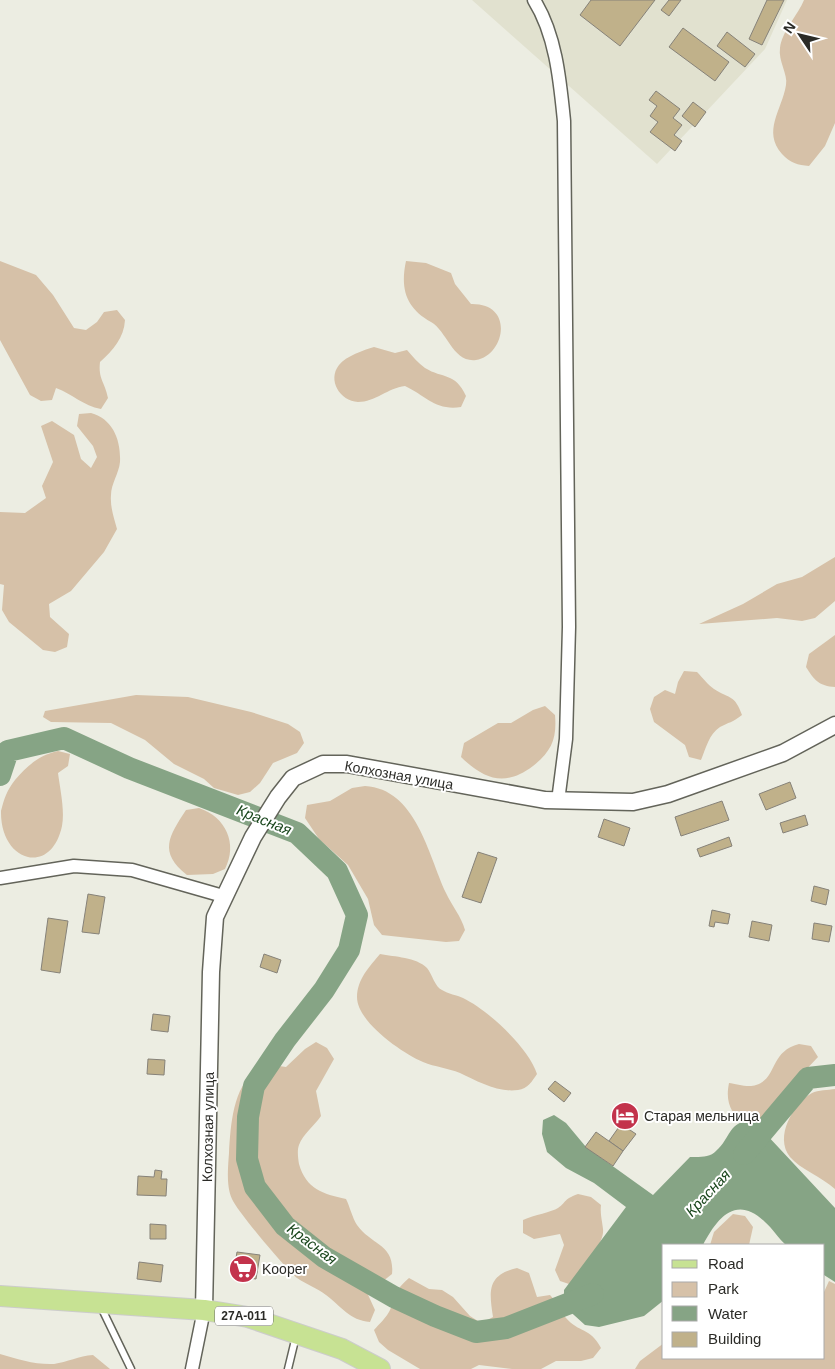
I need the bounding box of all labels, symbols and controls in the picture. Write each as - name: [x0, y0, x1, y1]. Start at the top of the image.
- north arrow: [775, 10, 825, 60]
- text: N: [780, 19, 799, 36]
- street label: Колхозная улица: [343, 758, 455, 792]
- water label: Красная: [234, 801, 294, 838]
- street label: Колхозная улица: [199, 1072, 217, 1182]
- hotel icon: Старая мельница: [610, 1101, 640, 1131]
- place label: Старая мельница: [644, 1108, 759, 1124]
- water label: Красная: [682, 1166, 734, 1220]
- water label: Красная: [284, 1219, 340, 1268]
- legend: [662, 1244, 825, 1359]
- supermarket icon: Kooper: [228, 1254, 258, 1284]
- text: Road: [708, 1255, 744, 1272]
- place label: Kooper: [262, 1261, 307, 1277]
- text: Park: [708, 1280, 739, 1297]
- text: Water: [708, 1305, 747, 1322]
- road number: 27А-011: [215, 1306, 273, 1325]
- text: Building: [708, 1330, 761, 1347]

